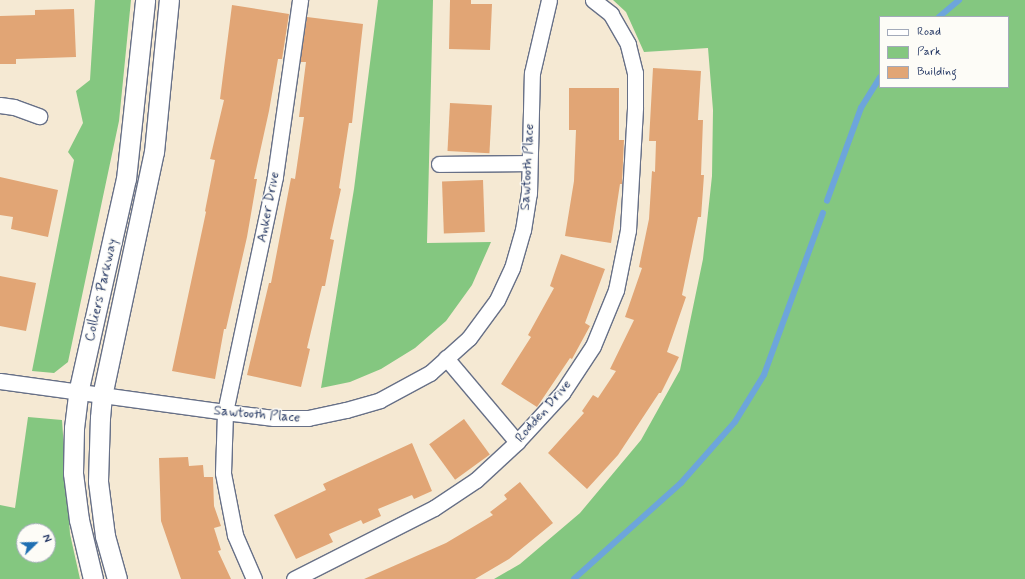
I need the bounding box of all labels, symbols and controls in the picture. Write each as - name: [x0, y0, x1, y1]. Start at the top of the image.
- legend: [879, 16, 1009, 88]
- text: Road: [917, 24, 941, 40]
- text: Park: [917, 44, 941, 60]
- text: Building: [917, 64, 957, 80]
- street label: Sawtooth Place: [516, 123, 538, 211]
- street label: Anker Drive: [253, 170, 283, 244]
- street label: Colliers Parkway: [81, 238, 121, 342]
- street label: Rodden Drive: [512, 377, 574, 445]
- street label: Sawtooth Place: [213, 402, 301, 426]
- north arrow: [16, 523, 56, 563]
- text: N: [38, 533, 54, 545]

